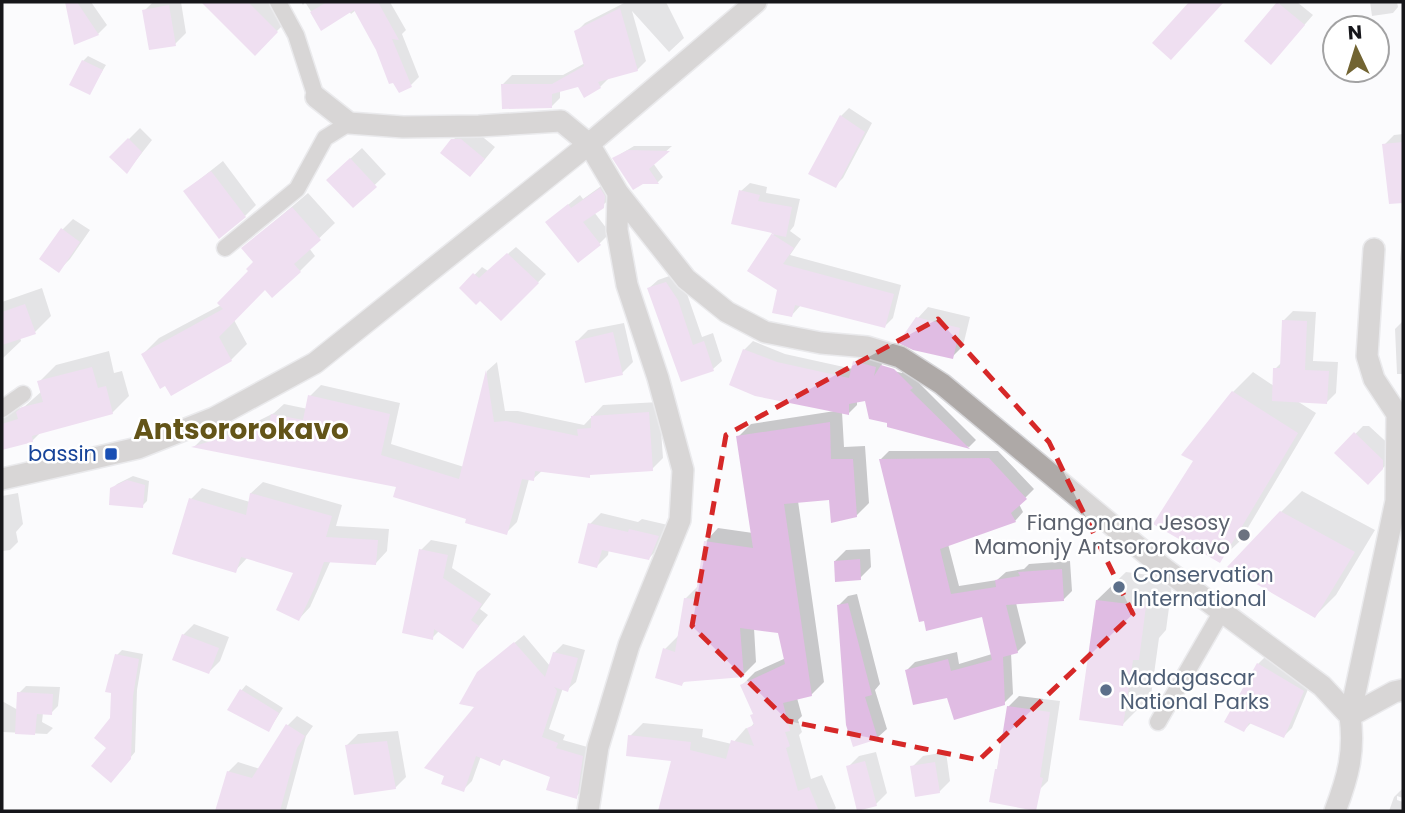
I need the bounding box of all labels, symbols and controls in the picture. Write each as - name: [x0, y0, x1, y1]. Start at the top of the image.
- north arrow: [1321, 14, 1391, 84]
- text: N: [1347, 19, 1363, 47]
- district label: Antsororokavo: [133, 410, 349, 449]
- place label: bassin: [28, 439, 97, 468]
- marker: bassin: [103, 446, 119, 462]
- place label: Fiangonana Jesosy Mamonjy Antsororokavo: [974, 508, 1230, 561]
- marker: Fiangonana Jesosy Mamonjy Antsororokavo: [1236, 527, 1252, 543]
- place label: Conservation International: [1133, 560, 1274, 613]
- marker: Conservation International: [1111, 579, 1127, 595]
- place label: Madagascar National Parks: [1120, 663, 1270, 716]
- marker: Madagascar National Parks: [1098, 682, 1114, 698]

